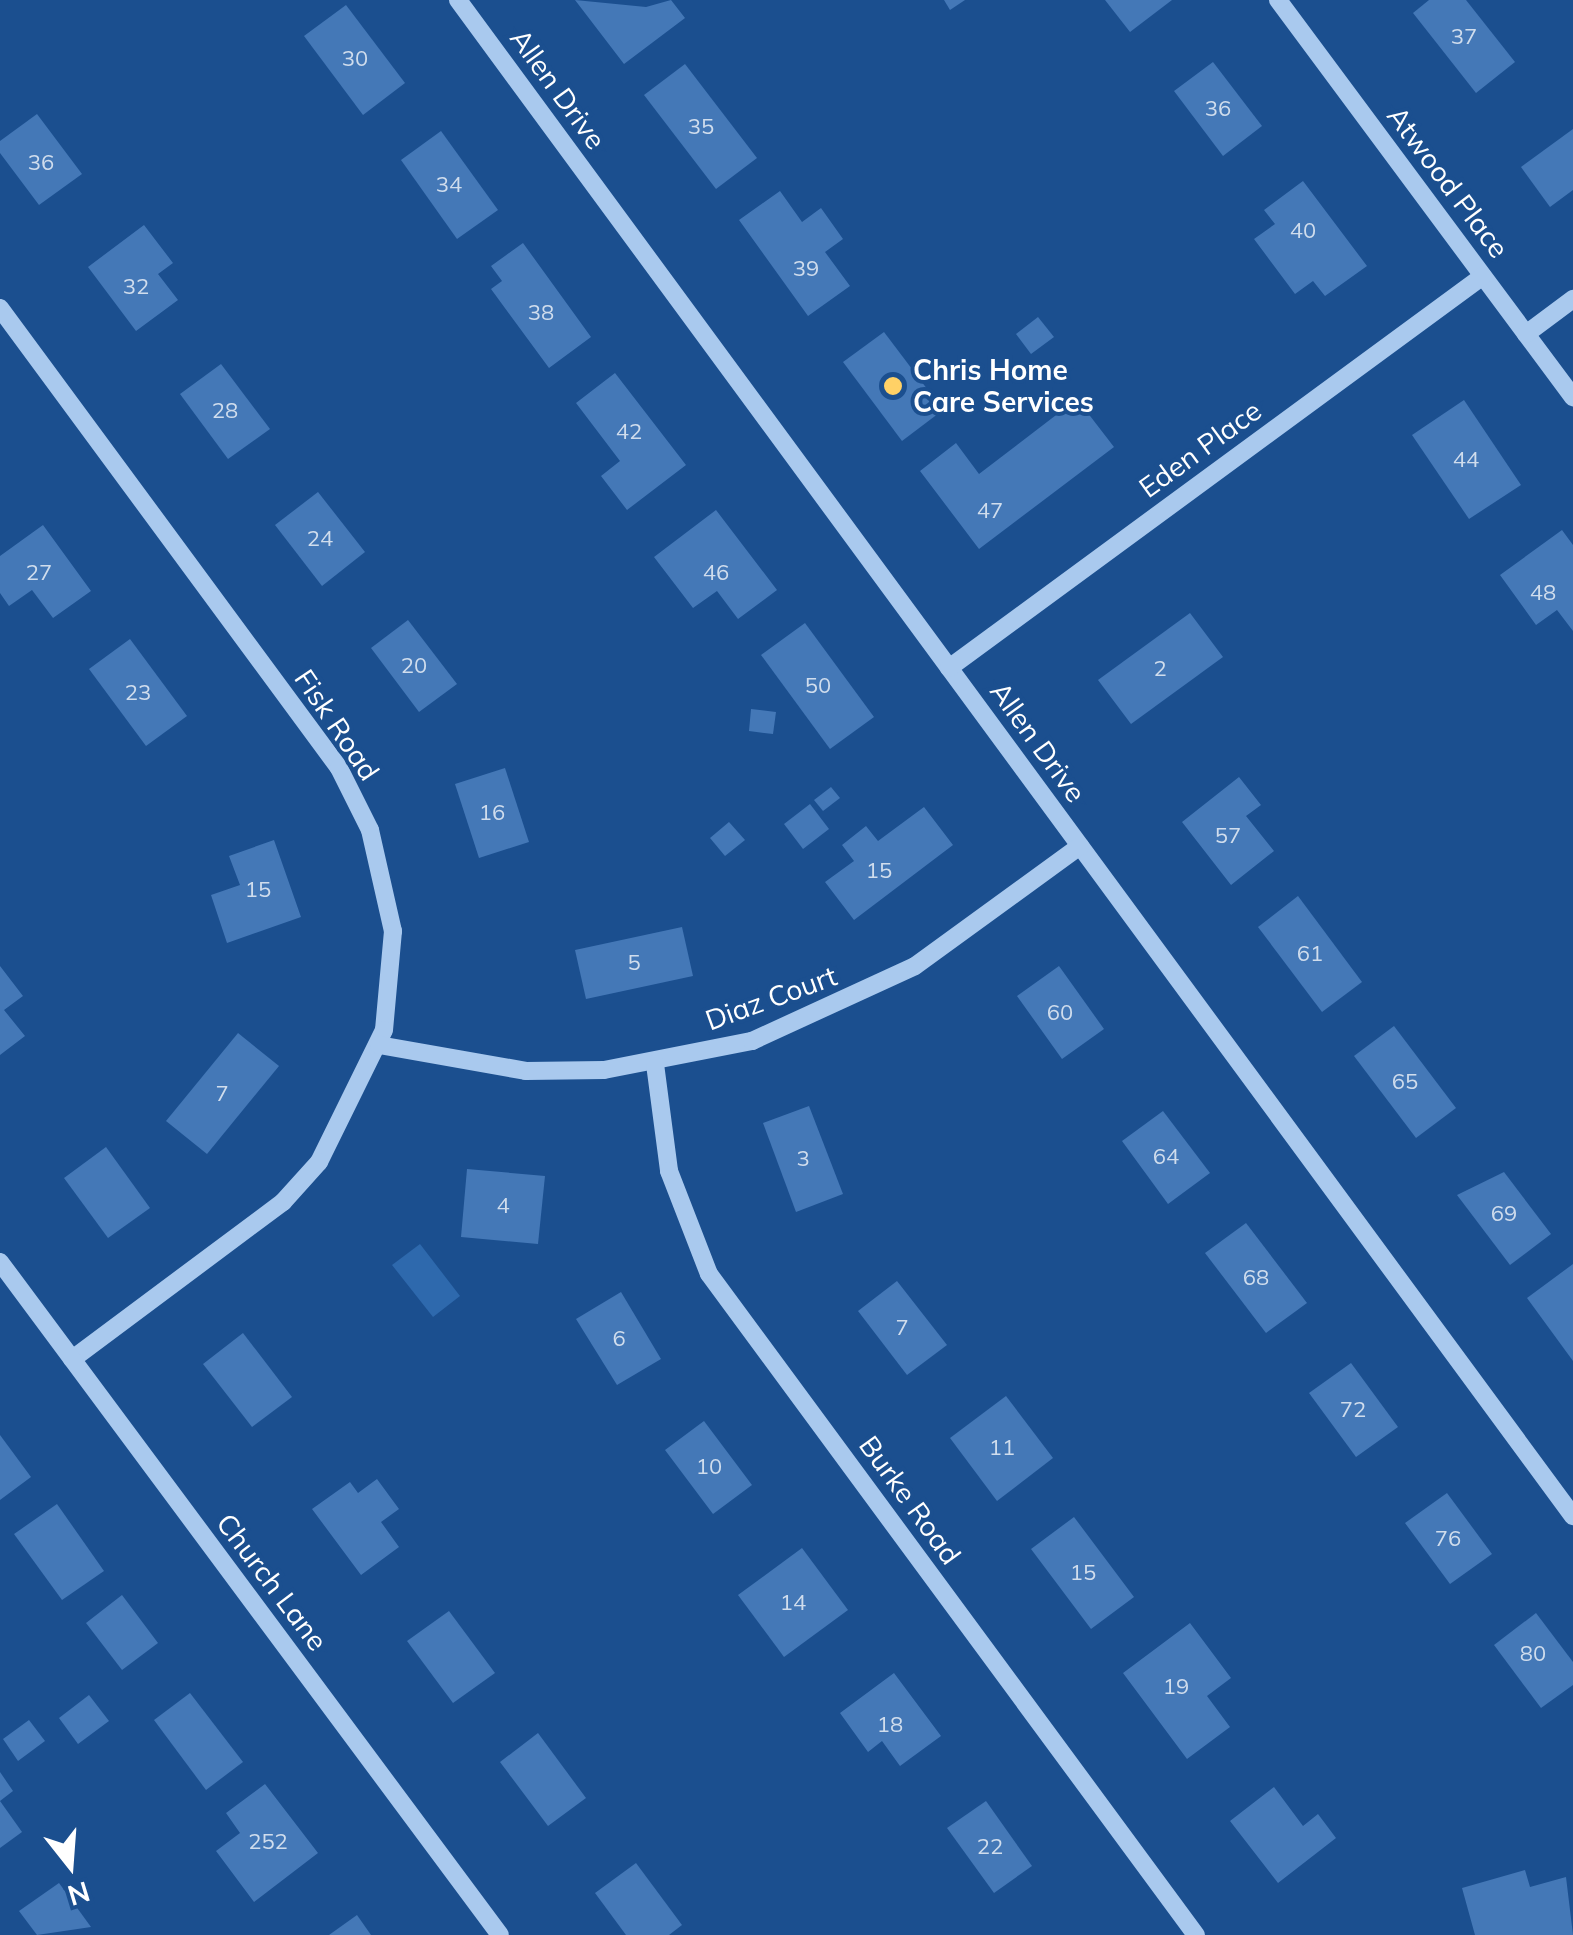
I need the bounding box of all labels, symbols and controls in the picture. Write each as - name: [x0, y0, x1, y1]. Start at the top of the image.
- street label: Allen Drive: [503, 22, 613, 156]
- house number: 37: [1451, 24, 1477, 50]
- house number: 30: [342, 46, 368, 72]
- house number: 36: [1205, 96, 1231, 122]
- street label: Atwood Place: [1380, 100, 1516, 264]
- house number: 35: [688, 114, 714, 140]
- house number: 36: [28, 150, 54, 176]
- house number: 34: [436, 172, 462, 198]
- house number: 40: [1290, 218, 1316, 244]
- house number: 39: [793, 256, 819, 282]
- house number: 32: [123, 274, 149, 300]
- house number: 38: [528, 300, 554, 326]
- place label: Chris Home Care Services: [913, 353, 1094, 419]
- marker: Chris Home Care Services: [882, 375, 904, 397]
- street label: Eden Place: [1132, 393, 1268, 505]
- house number: 28: [212, 398, 238, 424]
- house number: 42: [616, 419, 642, 445]
- house number: 44: [1453, 447, 1479, 473]
- house number: 47: [977, 498, 1003, 524]
- house number: 24: [307, 526, 333, 552]
- house number: 27: [26, 560, 52, 586]
- house number: 46: [703, 560, 729, 586]
- house number: 48: [1530, 580, 1556, 606]
- house number: 20: [401, 653, 427, 679]
- house number: 2: [1153, 656, 1167, 682]
- street label: Fisk Road: [288, 663, 386, 787]
- house number: 50: [805, 673, 831, 699]
- street label: Allen Drive: [983, 675, 1093, 809]
- house number: 23: [125, 680, 151, 706]
- house number: 16: [479, 800, 505, 826]
- house number: 57: [1215, 823, 1241, 849]
- house number: 15: [866, 858, 892, 884]
- house number: 15: [245, 877, 271, 903]
- house number: 61: [1297, 941, 1323, 967]
- house number: 5: [627, 950, 641, 976]
- street label: Diaz Court: [701, 959, 841, 1037]
- house number: 60: [1047, 1000, 1073, 1026]
- house number: 65: [1392, 1069, 1418, 1095]
- house number: 7: [215, 1081, 229, 1107]
- house number: 64: [1153, 1144, 1179, 1170]
- house number: 3: [796, 1146, 810, 1172]
- house number: 4: [496, 1193, 510, 1219]
- house number: 69: [1491, 1201, 1517, 1227]
- house number: 68: [1243, 1265, 1269, 1291]
- house number: 7: [895, 1315, 909, 1341]
- house number: 6: [612, 1326, 626, 1352]
- house number: 72: [1340, 1397, 1366, 1423]
- street label: Burke Road: [852, 1429, 968, 1571]
- house number: 11: [989, 1435, 1015, 1461]
- house number: 10: [696, 1454, 722, 1480]
- street label: Church Lane: [210, 1507, 334, 1657]
- house number: 76: [1435, 1526, 1461, 1552]
- house number: 15: [1070, 1560, 1096, 1586]
- house number: 14: [780, 1590, 806, 1616]
- house number: 80: [1520, 1641, 1546, 1667]
- house number: 19: [1163, 1674, 1189, 1700]
- house number: 18: [877, 1712, 903, 1738]
- north arrow: [20, 1815, 120, 1915]
- house number: 252: [248, 1829, 288, 1855]
- house number: 22: [977, 1834, 1003, 1860]
- text: N: [64, 1874, 94, 1914]

